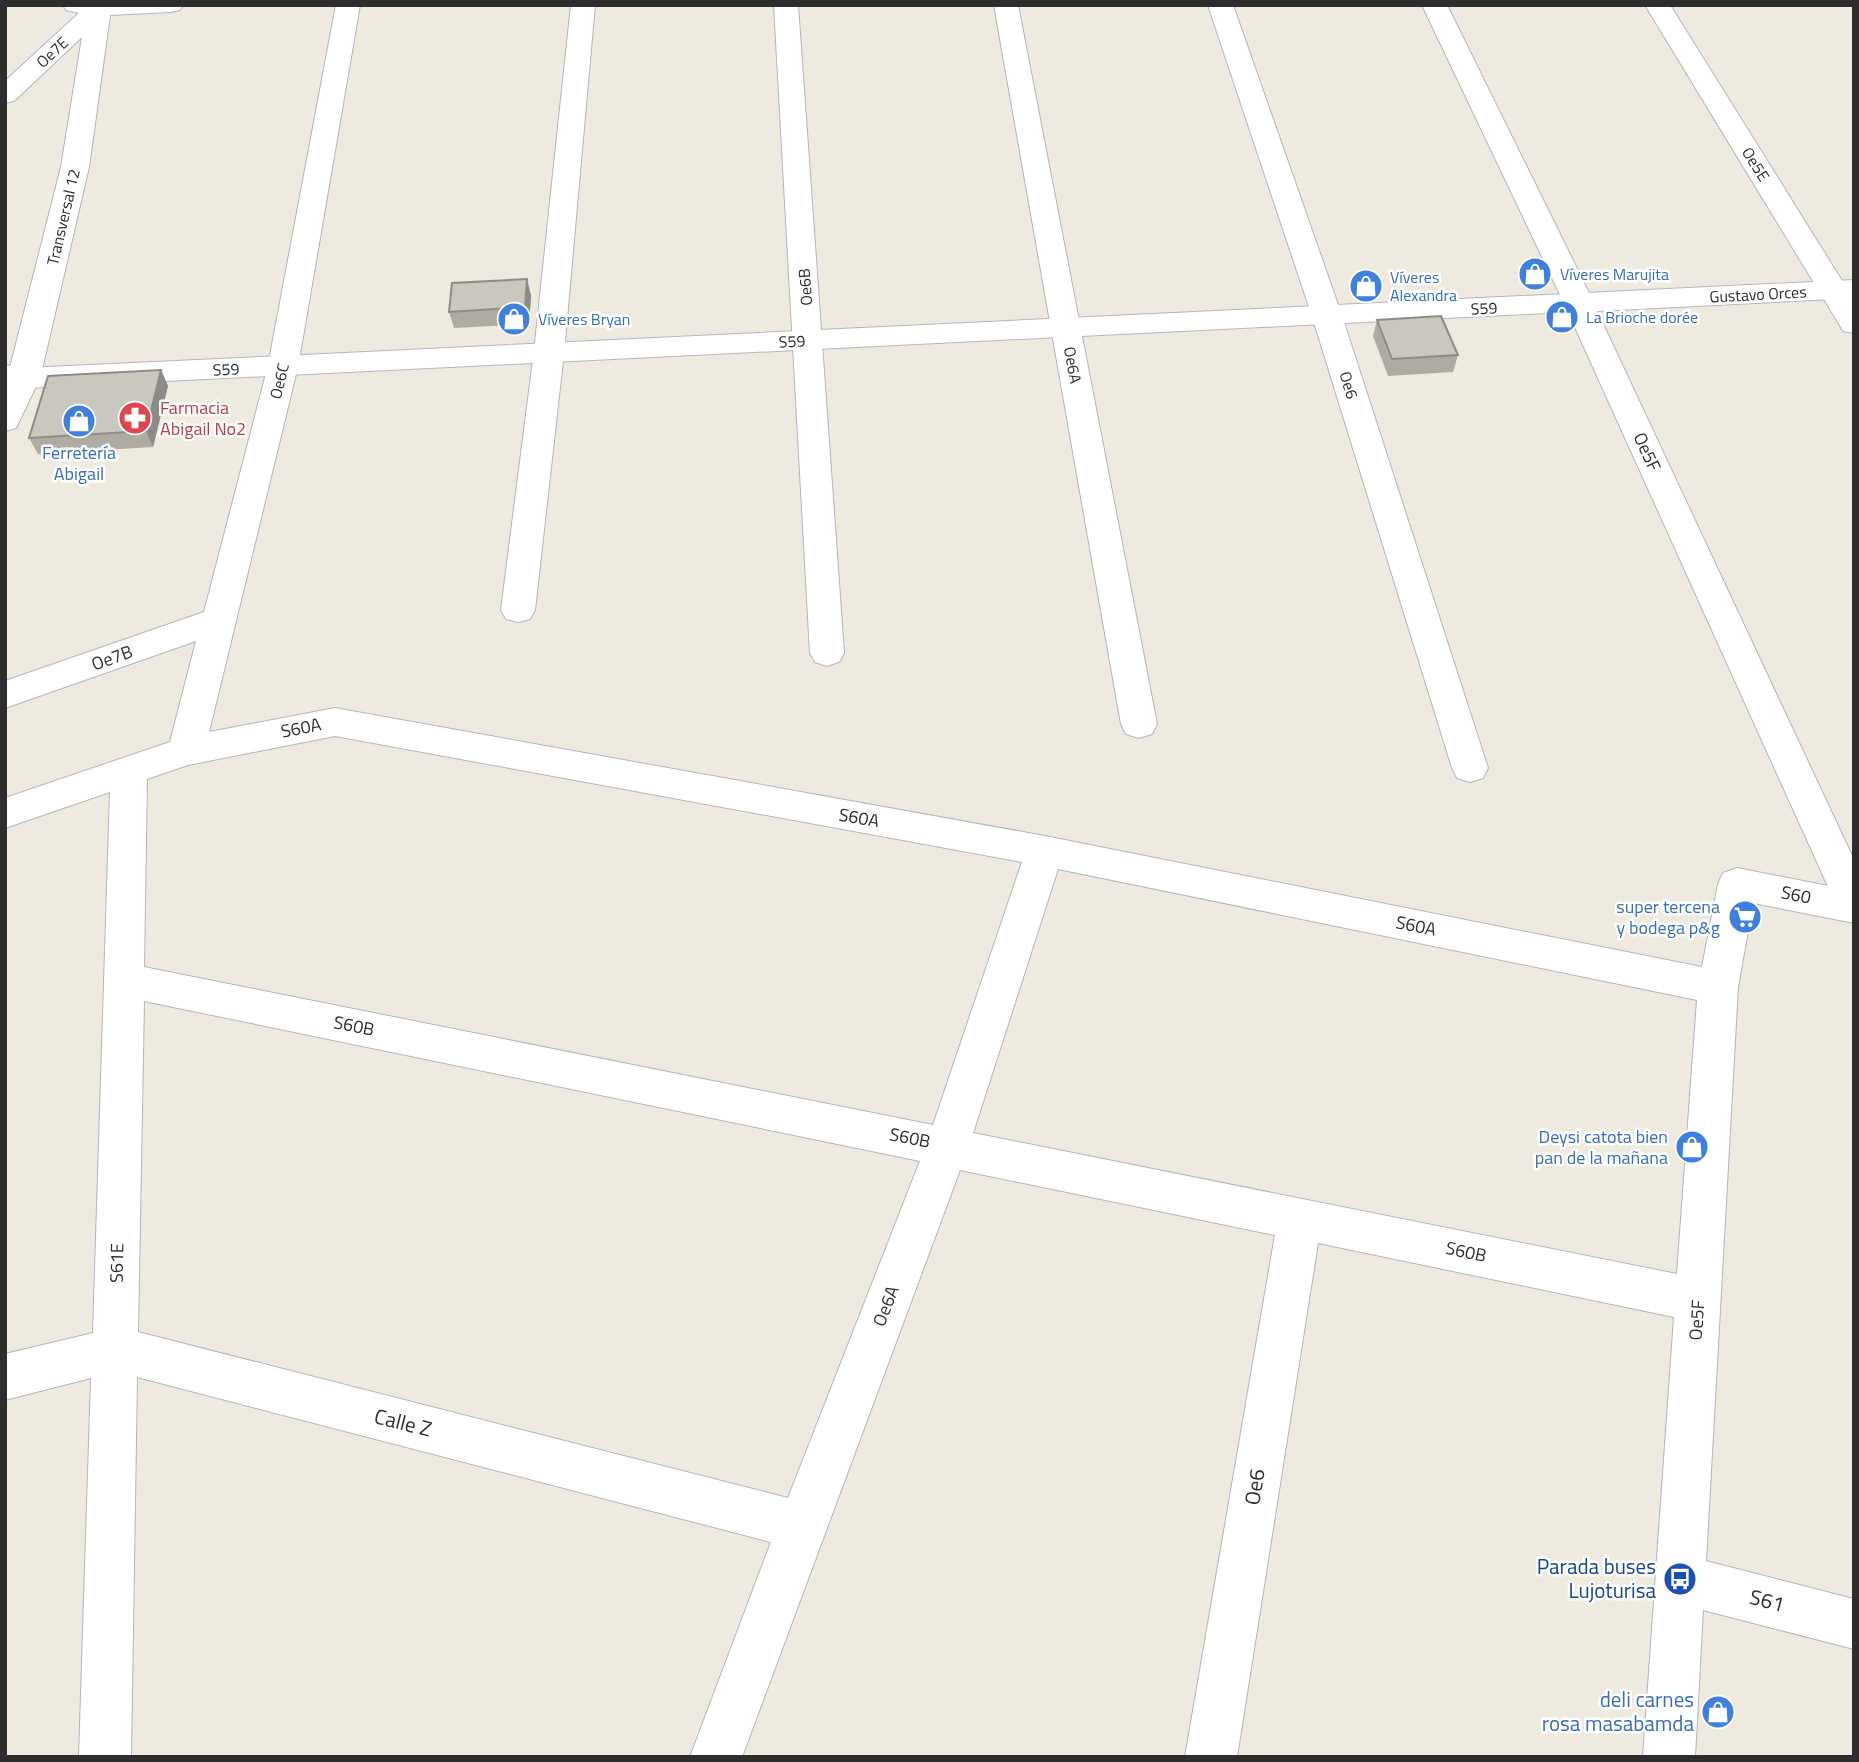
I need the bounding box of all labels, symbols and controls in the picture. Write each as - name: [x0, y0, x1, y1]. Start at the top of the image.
- street label: Oe7E: [30, 31, 74, 73]
- street label: Oe5E: [1736, 142, 1776, 186]
- street label: Transversal 12: [40, 166, 86, 268]
- shop icon: Víveres Marujita: [1516, 255, 1554, 293]
- place label: Víveres Marujita: [1560, 262, 1669, 286]
- place label: Víveres Alexandra: [1390, 265, 1457, 307]
- street label: Oe6B: [792, 267, 818, 307]
- shop icon: Víveres Alexandra: [1347, 267, 1385, 305]
- street label: Gustavo Orces: [1709, 279, 1807, 309]
- street label: S59: [1470, 295, 1498, 321]
- shop icon: La Brioche dorée: [1543, 298, 1581, 336]
- shop icon: Víveres Bryan: [495, 300, 533, 338]
- place label: La Brioche dorée: [1586, 305, 1698, 329]
- place label: Víveres Bryan: [538, 307, 630, 331]
- street label: S59: [778, 328, 806, 354]
- street label: Oe6A: [1058, 345, 1088, 386]
- street label: S59: [212, 356, 240, 382]
- street label: Oe6C: [263, 360, 295, 402]
- street label: Oe6: [1333, 368, 1365, 402]
- place label: Farmacia Abigail No2: [160, 394, 246, 442]
- pharmacy icon: Farmacia Abigail No2: [116, 399, 154, 437]
- shop icon: Ferretería Abigail: [60, 402, 98, 440]
- street label: Oe5F: [1627, 428, 1668, 476]
- place label: Ferretería Abigail: [42, 439, 116, 487]
- street label: Oe7B: [87, 638, 136, 677]
- street label: S60A: [278, 710, 324, 745]
- street label: S60A: [837, 801, 882, 834]
- street label: S60: [1779, 878, 1813, 911]
- place label: super tercena y bodega p&g: [1616, 893, 1720, 941]
- supermarket icon: super tercena y bodega p&g: [1726, 898, 1764, 936]
- street label: S60A: [1394, 908, 1439, 943]
- street label: S60B: [331, 1008, 377, 1043]
- street label: S60B: [887, 1120, 933, 1155]
- place label: Deysi catota bien pan de la mañana: [1535, 1123, 1668, 1171]
- shop icon: Deysi catota bien pan de la mañana: [1673, 1128, 1711, 1166]
- street label: S60B: [1443, 1234, 1489, 1269]
- street label: S61E: [103, 1243, 130, 1283]
- street label: Oe6A: [865, 1281, 906, 1330]
- street label: Oe5F: [1682, 1299, 1711, 1341]
- street label: Calle Z: [371, 1399, 435, 1445]
- street label: Oe6: [1235, 1466, 1273, 1507]
- place label: Parada buses Lujoturisa: [1537, 1550, 1656, 1606]
- bus stop icon: Parada buses Lujoturisa: [1661, 1560, 1699, 1598]
- street label: S61: [1746, 1580, 1788, 1620]
- place label: deli carnes rosa masabamda: [1542, 1683, 1694, 1739]
- shop icon: deli carnes rosa masabamda: [1699, 1693, 1737, 1731]

